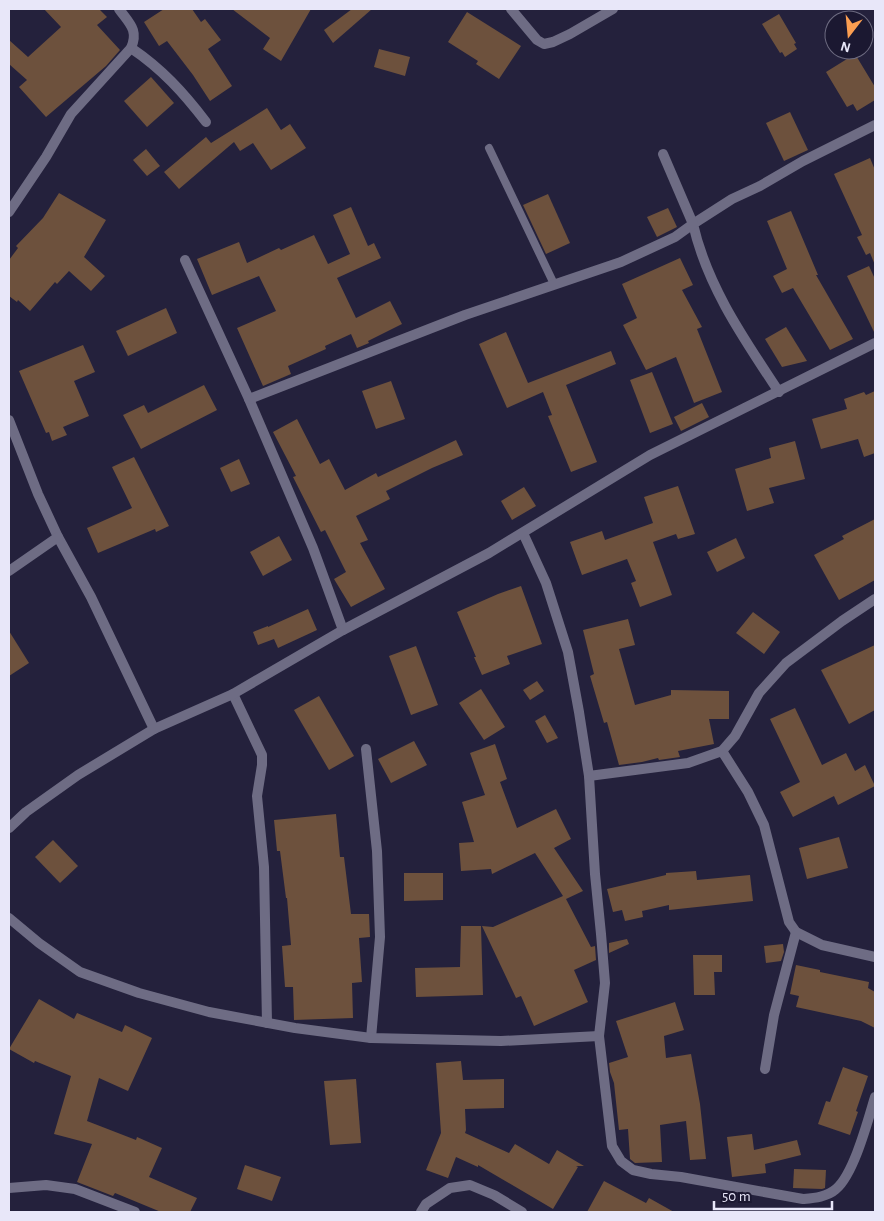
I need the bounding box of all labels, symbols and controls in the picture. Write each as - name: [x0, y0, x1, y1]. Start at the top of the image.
- north arrow: [824, 10, 874, 60]
- text: N: [839, 38, 852, 55]
- scale bar: [714, 1178, 832, 1210]
- text: 50 m: [722, 1189, 751, 1204]

